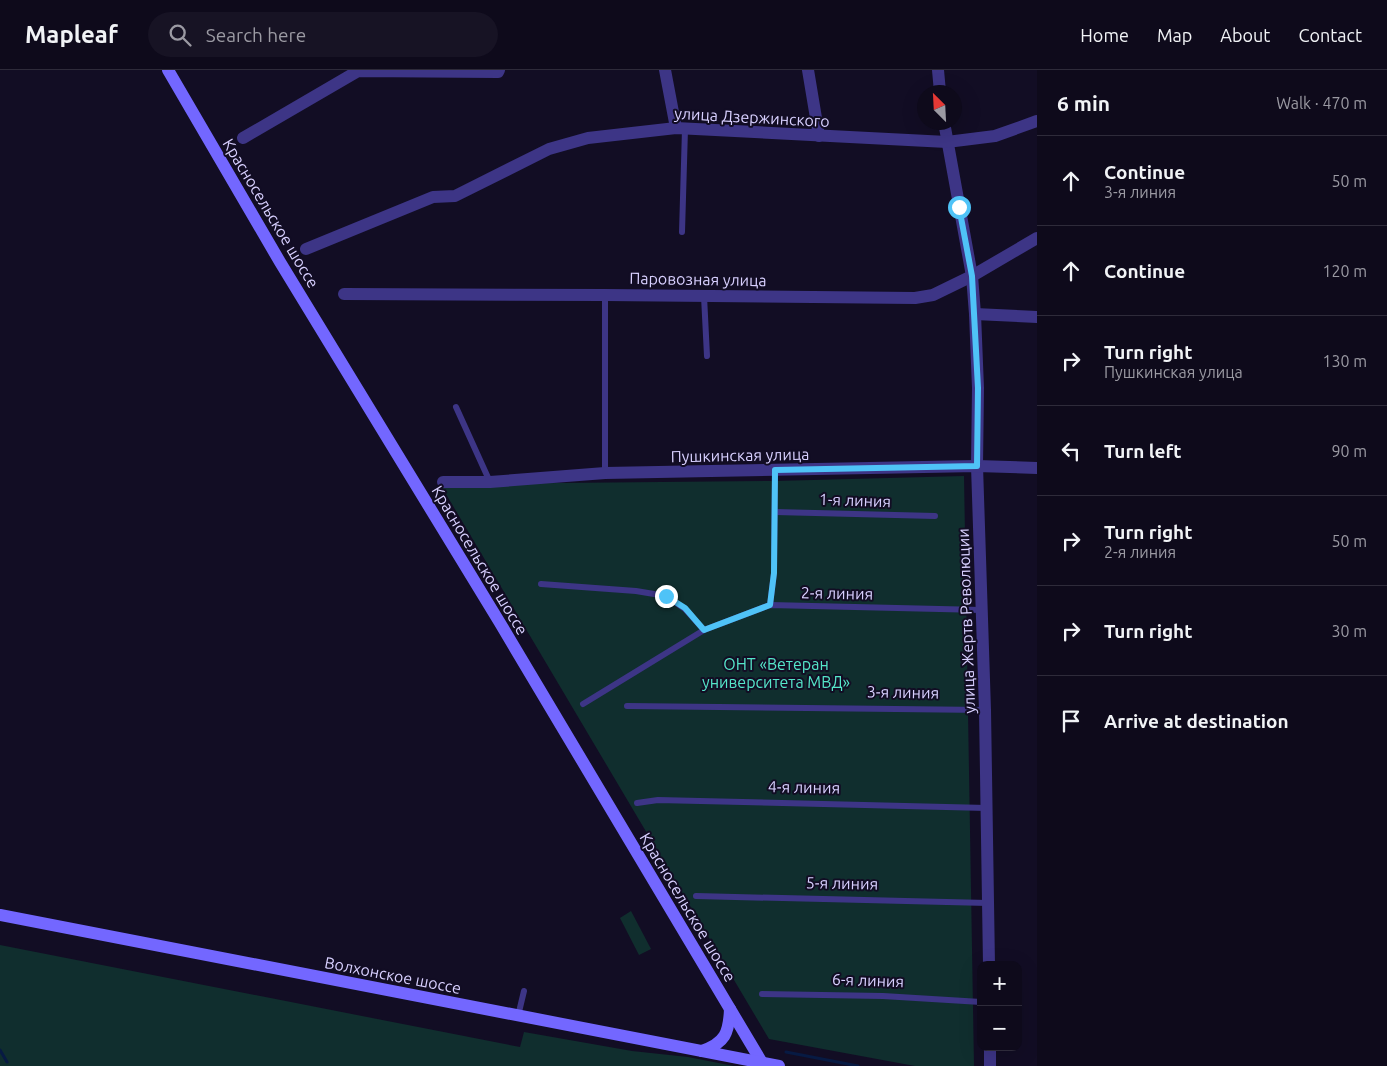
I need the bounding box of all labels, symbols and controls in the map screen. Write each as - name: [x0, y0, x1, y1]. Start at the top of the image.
- search box: [148, 12, 498, 57]
- text: Mapleaf: [25, 21, 118, 48]
- icon: search: [166, 21, 194, 49]
- text: Search here: [206, 24, 306, 46]
- text: Home: [1080, 25, 1129, 45]
- text: Map: [1157, 25, 1192, 45]
- text: About: [1220, 25, 1270, 45]
- text: Contact: [1298, 25, 1362, 45]
- north arrow: [917, 85, 962, 130]
- text: 6 min: [1057, 91, 1110, 115]
- text: Walk · 470 m: [1276, 94, 1367, 112]
- street label: улица Дзержинского: [674, 104, 830, 130]
- street label: Красносельское шоссе: [219, 135, 323, 291]
- text: Continue: [1104, 161, 1185, 183]
- icon: ahead: [1057, 167, 1085, 195]
- text: 50 m: [1331, 172, 1367, 190]
- text: 3-я линия: [1104, 183, 1176, 201]
- route start: [948, 196, 971, 219]
- icon: ahead: [1057, 257, 1085, 285]
- text: Continue: [1104, 260, 1185, 282]
- text: 120 m: [1322, 262, 1367, 280]
- street label: Паровозная улица: [629, 269, 767, 289]
- text: Turn right: [1104, 341, 1192, 363]
- icon: right: [1057, 347, 1085, 375]
- text: 130 m: [1322, 352, 1367, 370]
- text: Пушкинская улица: [1104, 363, 1243, 381]
- icon: left: [1057, 437, 1085, 465]
- text: Turn left: [1104, 440, 1182, 462]
- text: 90 m: [1331, 442, 1367, 460]
- street label: Пушкинская улица: [670, 445, 810, 465]
- street label: Красносельское шоссе: [428, 482, 532, 638]
- street label: 1-я линия: [819, 490, 891, 510]
- text: Turn right: [1104, 521, 1192, 543]
- icon: right: [1057, 527, 1085, 555]
- street label: улица Жертв Революции: [954, 528, 978, 714]
- text: 50 m: [1331, 532, 1367, 550]
- text: 2-я линия: [1104, 543, 1176, 561]
- street label: 2-я линия: [801, 583, 873, 603]
- route end: [655, 585, 678, 608]
- icon: right: [1057, 617, 1085, 645]
- text: Turn right: [1104, 620, 1192, 642]
- text: 30 m: [1331, 622, 1367, 640]
- park label: ОНТ «Ветеран университета МВД»: [702, 655, 850, 691]
- street label: 3-я линия: [867, 682, 939, 702]
- icon: arrive: [1057, 707, 1085, 735]
- text: Arrive at destination: [1104, 710, 1289, 732]
- street label: 4-я линия: [768, 777, 840, 797]
- street label: Красносельское шоссе: [636, 829, 740, 985]
- street label: 5-я линия: [806, 873, 878, 893]
- street label: Волхонское шоссе: [323, 953, 463, 997]
- map controls: [977, 961, 1022, 1051]
- button: +: [977, 961, 1022, 1006]
- street label: 6-я линия: [832, 970, 904, 990]
- button: −: [977, 1006, 1022, 1051]

